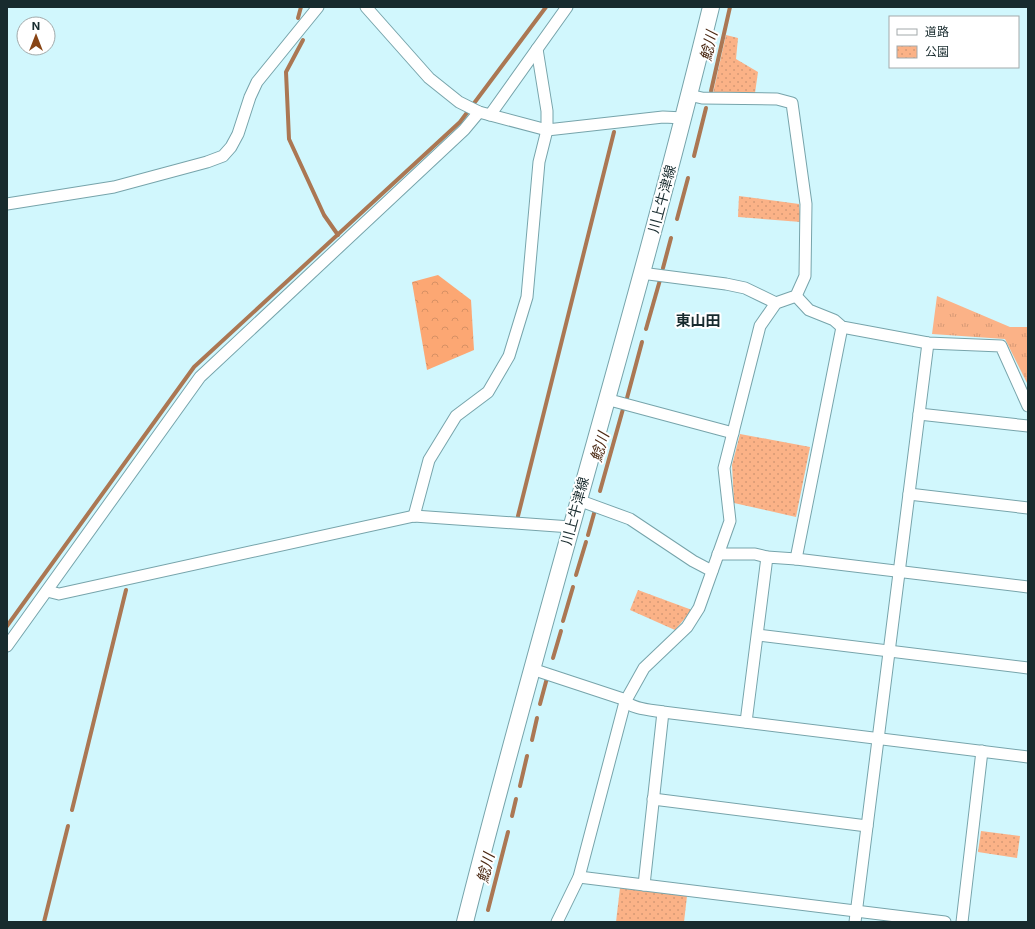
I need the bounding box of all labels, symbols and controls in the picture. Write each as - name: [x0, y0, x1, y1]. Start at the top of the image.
- north arrow: [16, 16, 56, 56]
- legend: [889, 16, 1019, 68]
- text: N: [32, 19, 40, 33]
- text: 道路: [925, 24, 949, 39]
- water label: 鯰川: [696, 27, 722, 63]
- text: 公園: [925, 44, 949, 59]
- street label: 川上牛津線: [644, 163, 679, 235]
- district label: 東山田: [675, 311, 721, 330]
- water label: 鯰川: [586, 428, 613, 464]
- street label: 川上牛津線: [557, 475, 592, 547]
- water label: 鯰川: [473, 849, 499, 885]

